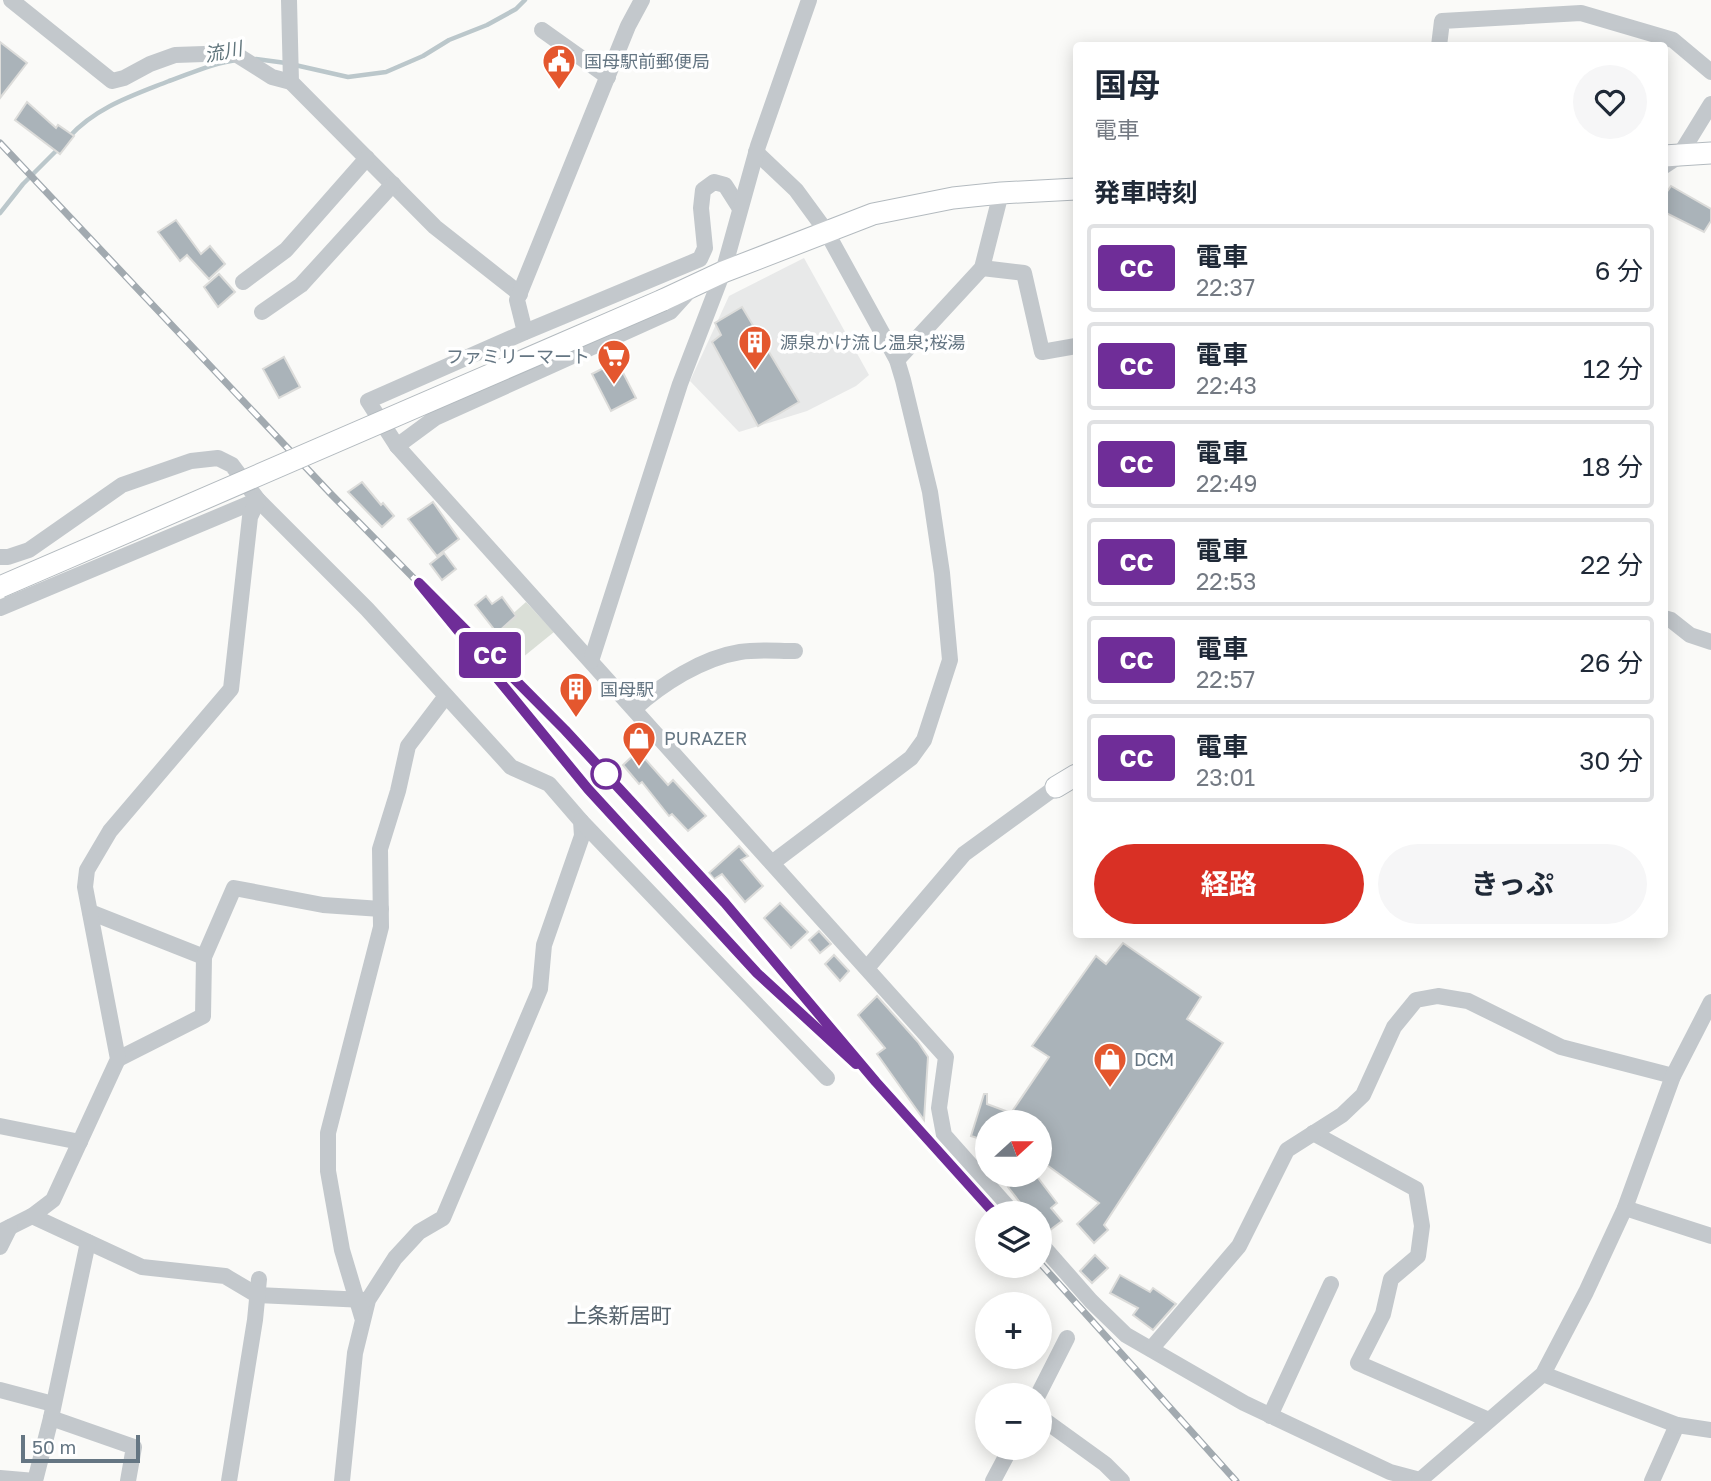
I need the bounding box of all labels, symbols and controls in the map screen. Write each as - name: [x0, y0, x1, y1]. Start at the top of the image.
- water label: 流川: [202, 36, 246, 66]
- public building icon: 国母駅前郵便局: [540, 42, 578, 91]
- place label: 国母駅前郵便局: [584, 50, 710, 72]
- text: 国母: [1094, 65, 1160, 104]
- button: heart: [1573, 65, 1647, 139]
- text: 電車: [1094, 115, 1140, 143]
- text: 発車時刻: [1094, 177, 1198, 208]
- text: 電車: [1196, 241, 1248, 272]
- text: CC: [1119, 253, 1154, 282]
- text: 6 分: [1595, 255, 1643, 286]
- text: 22:37: [1196, 273, 1255, 301]
- building icon: 源泉かけ流し温泉;桜湯: [736, 323, 774, 372]
- place label: 源泉かけ流し温泉;桜湯: [780, 331, 965, 353]
- supermarket icon: ファミリーマート: [595, 337, 633, 386]
- text: 電車: [1196, 339, 1248, 370]
- place label: ファミリーマート: [446, 345, 590, 367]
- text: CC: [1119, 351, 1154, 380]
- text: 12 分: [1583, 353, 1643, 384]
- text: 22:43: [1196, 371, 1257, 399]
- text: 電車: [1196, 437, 1248, 468]
- text: CC: [1119, 449, 1154, 478]
- text: 18 分: [1582, 451, 1643, 482]
- text: 22:49: [1196, 469, 1258, 497]
- text: 電車: [1196, 535, 1248, 566]
- text: CC: [1119, 547, 1154, 576]
- text: 22 分: [1580, 549, 1643, 580]
- text: 22:53: [1196, 567, 1256, 595]
- line badge: CC: [458, 632, 522, 678]
- text: 電車: [1196, 633, 1248, 664]
- text: CC: [473, 640, 507, 669]
- text: CC: [1119, 645, 1154, 674]
- text: 26 分: [1580, 647, 1643, 678]
- text: 22:57: [1196, 665, 1255, 693]
- building icon: 国母駅: [557, 670, 595, 719]
- place label: 国母駅: [600, 678, 654, 700]
- shop icon: PURAZER: [620, 719, 658, 768]
- place label: PURAZER: [664, 727, 747, 749]
- text: 電車: [1196, 731, 1248, 762]
- text: CC: [1119, 743, 1154, 772]
- text: 30 分: [1579, 745, 1643, 776]
- unlabelled marker: [591, 759, 621, 789]
- text: 23:01: [1196, 763, 1255, 791]
- button: 経路: [1094, 844, 1364, 924]
- button: きっぷ: [1378, 844, 1647, 924]
- shop icon: DCM: [1091, 1040, 1129, 1089]
- place label: DCM: [1134, 1048, 1174, 1070]
- north arrow: [975, 1110, 1052, 1186]
- map controls: [975, 1110, 1052, 1460]
- button: layers: [975, 1201, 1052, 1278]
- button: +: [975, 1292, 1052, 1369]
- district label: 上条新居町: [567, 1302, 672, 1328]
- button: −: [975, 1383, 1052, 1460]
- scale bar: [21, 1432, 140, 1464]
- text: 50 m: [32, 1435, 76, 1458]

